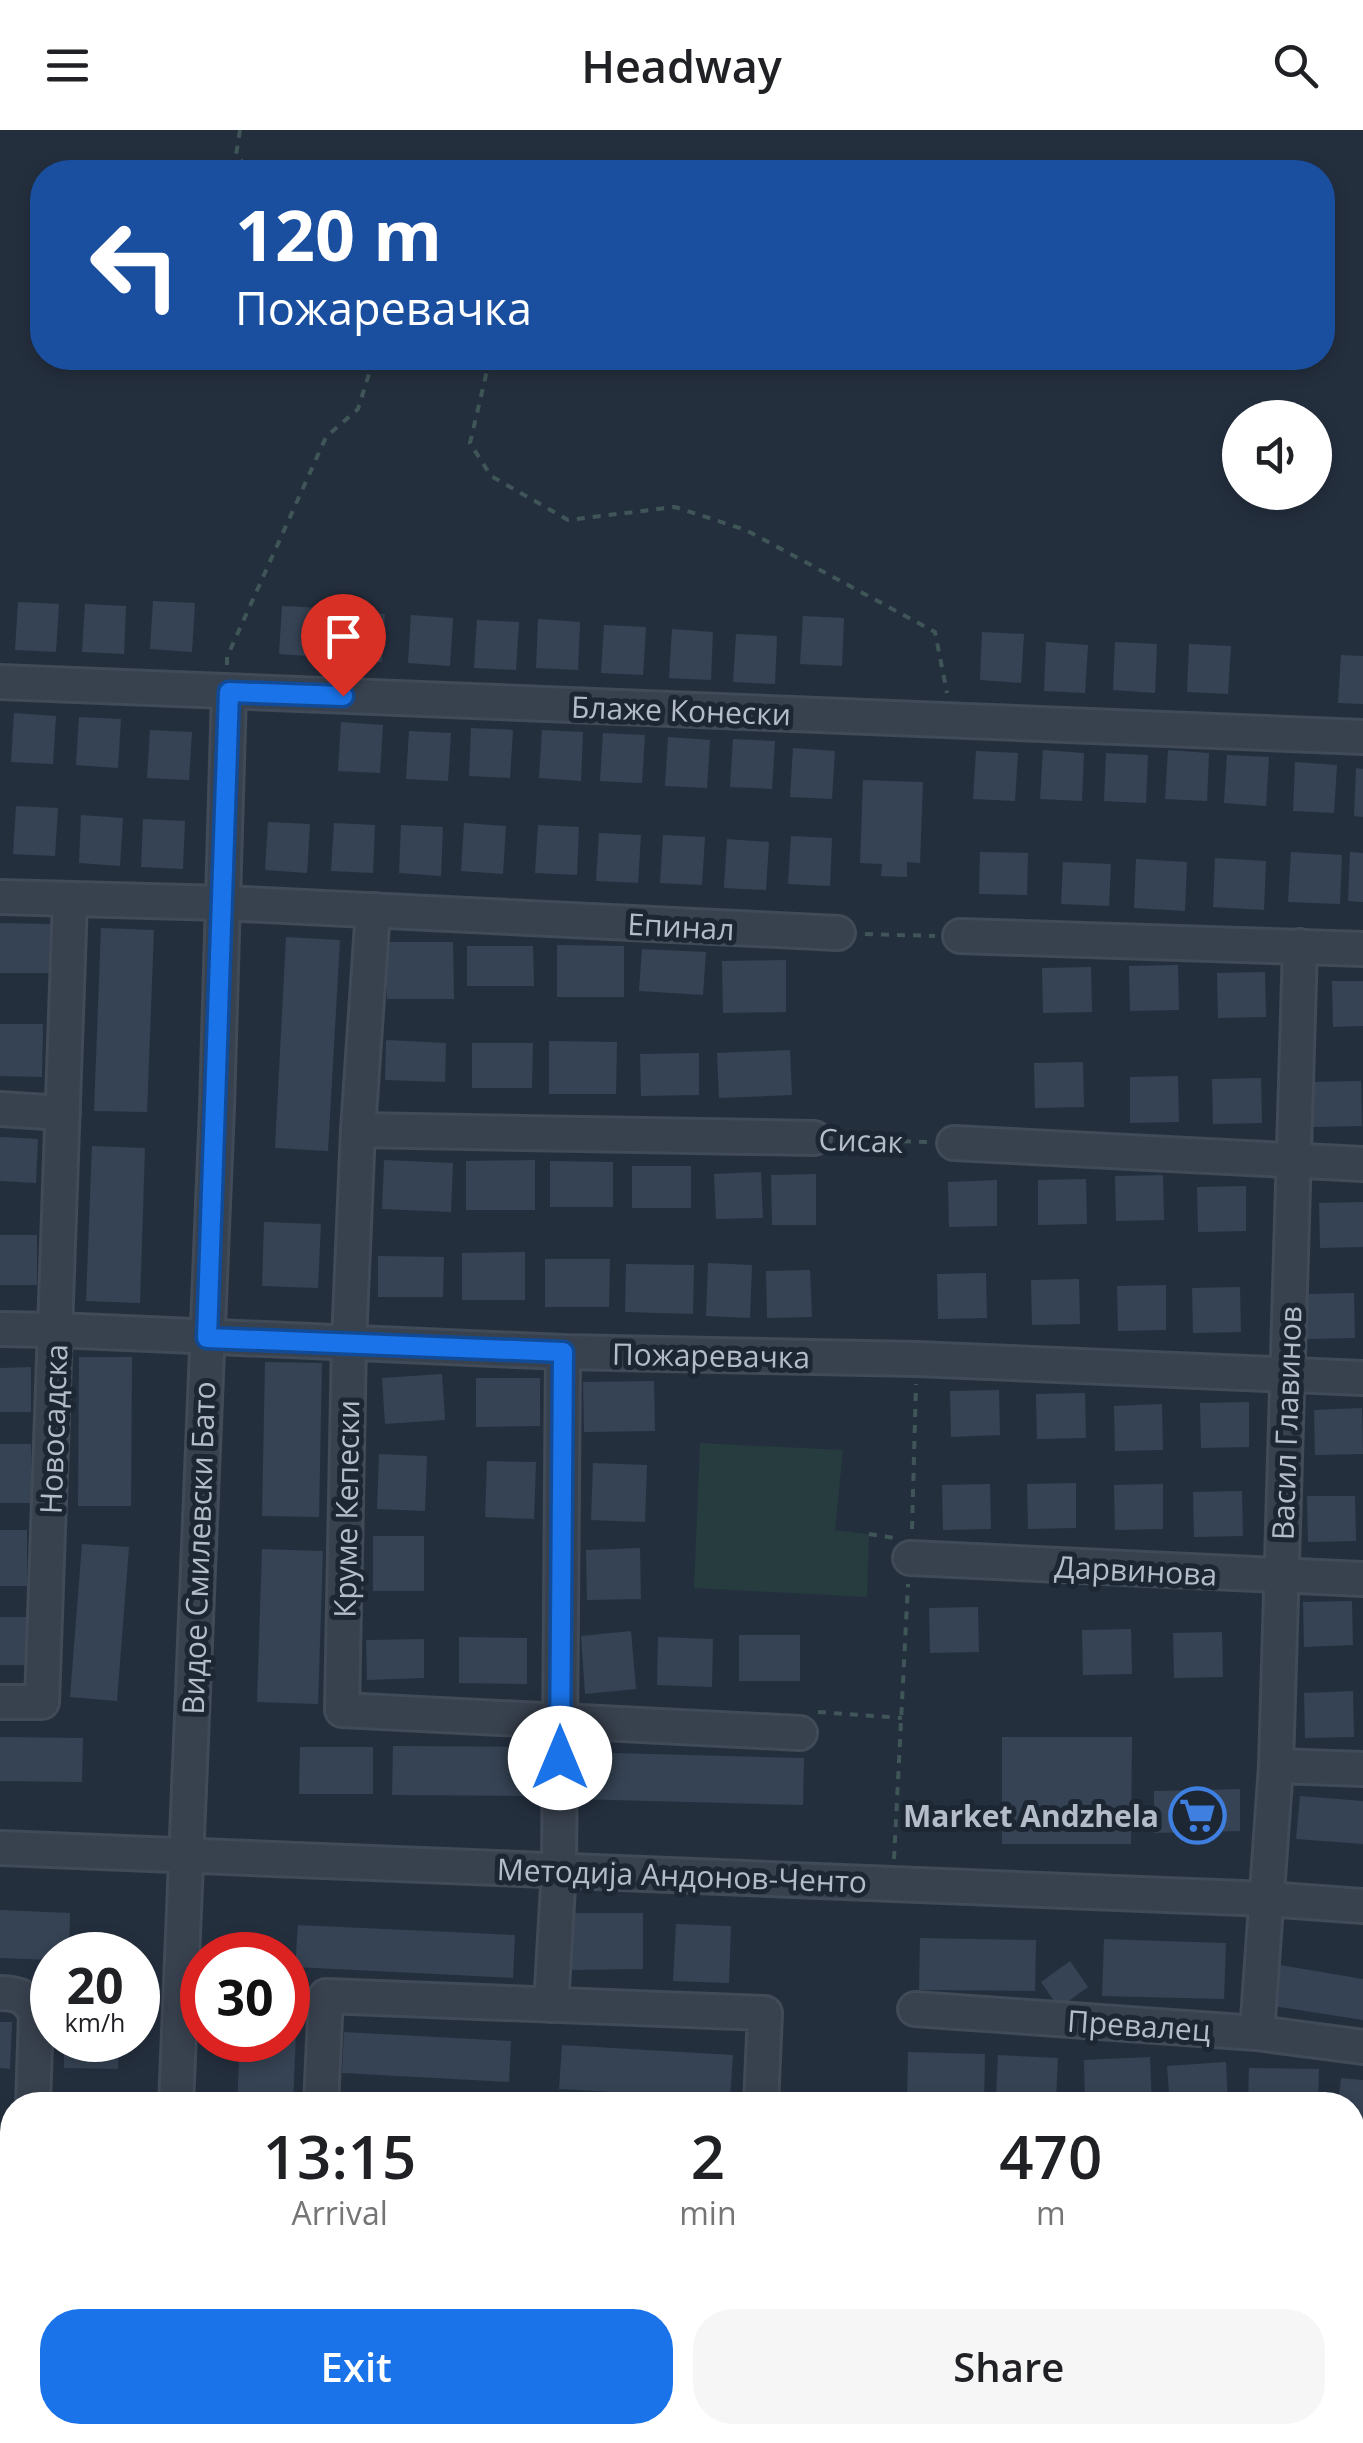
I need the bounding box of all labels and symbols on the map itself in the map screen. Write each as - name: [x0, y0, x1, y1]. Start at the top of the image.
- pin: [301, 594, 386, 697]
- street label: Блаже Конески: [570, 686, 792, 734]
- street label: Епинал: [626, 903, 736, 949]
- street label: Сисак: [818, 1118, 904, 1162]
- street label: Васил Главинов: [1261, 1305, 1311, 1541]
- street label: Пожаревачка: [612, 1333, 810, 1377]
- street label: Новосадска: [30, 1343, 76, 1515]
- street label: Видое Смилевски Бато: [172, 1381, 224, 1715]
- street label: Круме Кепески: [324, 1400, 368, 1618]
- street label: Дарвинова: [1054, 1545, 1218, 1595]
- position arrow: [508, 1706, 612, 1810]
- supermarket icon: Market Andzhela: [1168, 1785, 1228, 1845]
- place label: Market Andzhela: [903, 1795, 1159, 1836]
- street label: Методија Андонов-Ченто: [496, 1848, 868, 1902]
- speed limit sign: 30: [180, 1932, 310, 2062]
- street label: Превалец: [1066, 2000, 1212, 2050]

